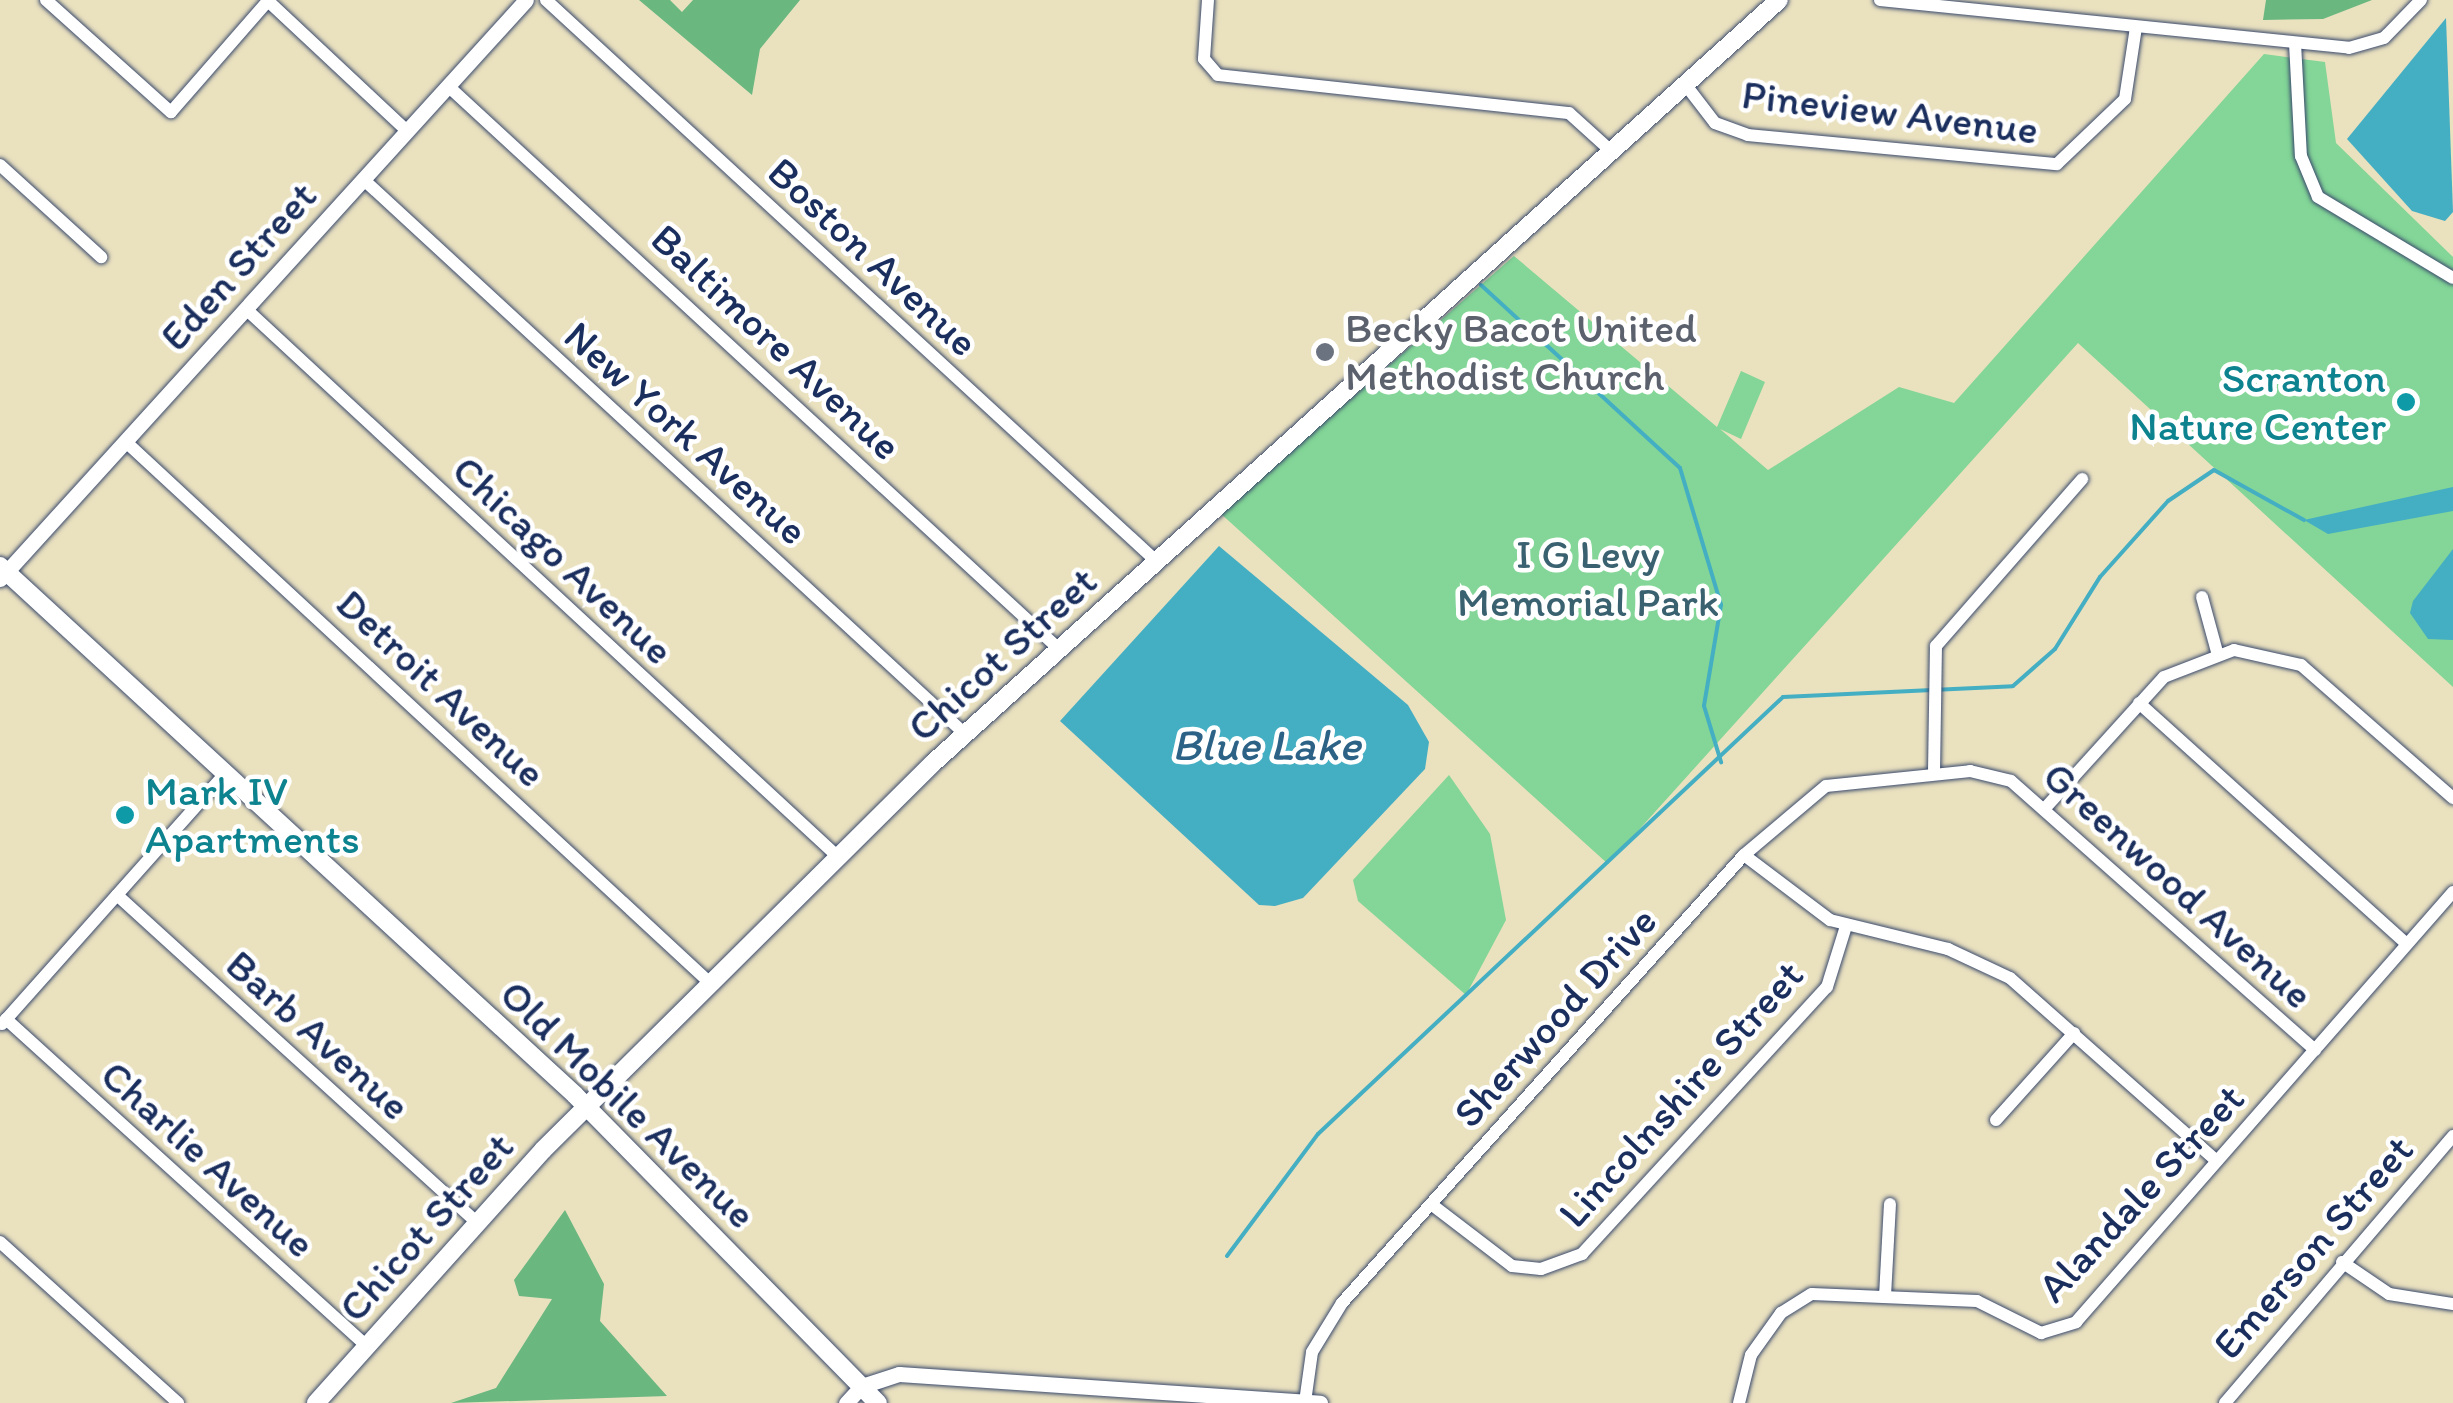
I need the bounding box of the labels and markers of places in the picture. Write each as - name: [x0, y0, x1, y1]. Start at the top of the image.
- place label: Becky Bacot United Methodist Church: [1345, 303, 1699, 402]
- marker: Becky Bacot United Methodist Church: [1314, 341, 1336, 363]
- place label: Scranton Nature Center: [2129, 353, 2386, 452]
- marker: Scranton Nature Center: [2395, 391, 2417, 413]
- place label: Mark IV Apartments: [145, 766, 360, 864]
- marker: Mark IV Apartments: [114, 804, 136, 826]

